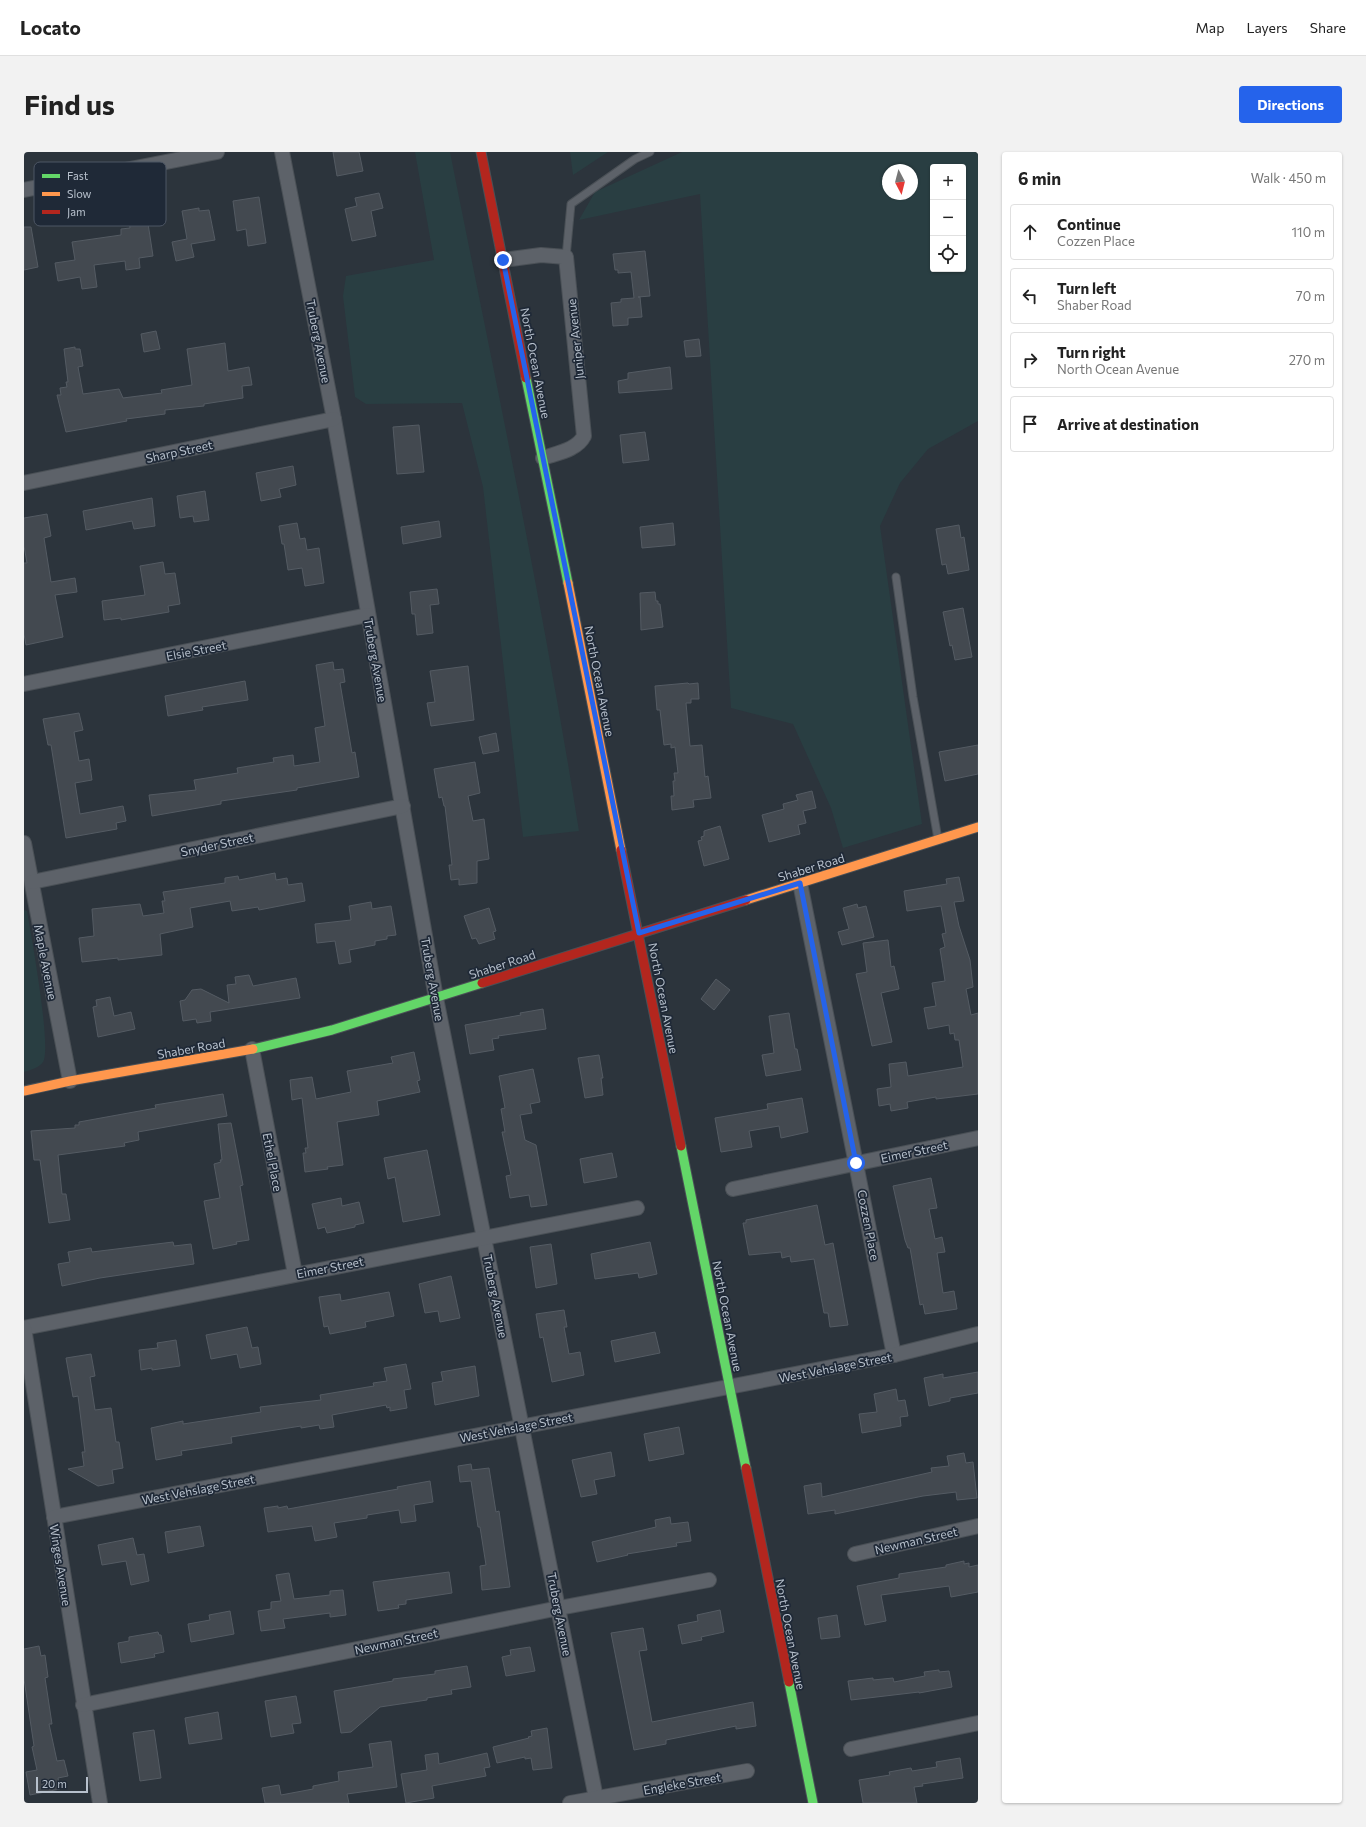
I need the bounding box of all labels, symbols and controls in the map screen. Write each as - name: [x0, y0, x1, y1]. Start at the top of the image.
- text: Locato: [20, 16, 81, 39]
- text: Map: [1196, 19, 1224, 36]
- text: Layers: [1246, 19, 1288, 36]
- text: Share: [1310, 19, 1346, 36]
- button: Directions: [1239, 86, 1342, 123]
- text: Find us: [24, 87, 115, 121]
- legend: [34, 162, 166, 226]
- north arrow: [882, 164, 918, 200]
- map controls: [930, 164, 966, 272]
- button: +: [930, 164, 966, 200]
- text: 6 min: [1018, 168, 1061, 189]
- text: Fast: [67, 169, 89, 182]
- text: Walk · 450 m: [1251, 170, 1326, 186]
- text: Slow: [67, 187, 92, 200]
- button: −: [930, 200, 966, 236]
- text: Jam: [67, 205, 86, 219]
- text: Continue: [1057, 215, 1121, 233]
- icon: ahead: [1019, 221, 1041, 243]
- text: 110 m: [1292, 224, 1325, 240]
- text: Cozzen Place: [1057, 233, 1135, 249]
- button: locate: [930, 236, 966, 272]
- route end: [494, 251, 512, 269]
- text: Turn left: [1057, 279, 1116, 297]
- icon: left: [1019, 285, 1041, 307]
- text: 70 m: [1296, 288, 1325, 304]
- text: Shaber Road: [1057, 297, 1131, 313]
- street label: Truberg Avenue: [304, 298, 334, 384]
- street label: Juniper Avenue: [564, 298, 587, 380]
- street label: North Ocean Avenue: [518, 306, 554, 420]
- text: Turn right: [1057, 343, 1126, 361]
- icon: right: [1019, 349, 1041, 371]
- text: 270 m: [1289, 352, 1325, 368]
- text: North Ocean Avenue: [1057, 361, 1179, 377]
- icon: arrive: [1019, 413, 1041, 435]
- text: Arrive at destination: [1057, 415, 1199, 433]
- street label: Sharp Street: [144, 437, 214, 465]
- street label: Truberg Avenue: [362, 617, 390, 703]
- street label: North Ocean Avenue: [582, 624, 618, 738]
- street label: Elsie Street: [165, 637, 227, 663]
- street label: Snyder Street: [179, 829, 255, 859]
- street label: Shaber Road: [776, 850, 846, 884]
- street label: Maple Avenue: [32, 923, 60, 1001]
- street label: Truberg Avenue: [419, 936, 447, 1022]
- street label: North Ocean Avenue: [646, 941, 682, 1055]
- street label: Shaber Road: [467, 947, 537, 981]
- street label: Shaber Road: [156, 1035, 226, 1061]
- street label: Ethel Place: [260, 1131, 286, 1193]
- street label: Eimer Street: [879, 1137, 949, 1165]
- route start: [847, 1154, 865, 1172]
- street label: Cozzen Place: [855, 1188, 883, 1262]
- street label: Truberg Avenue: [481, 1253, 511, 1339]
- street label: Eimer Street: [295, 1254, 365, 1280]
- street label: North Ocean Avenue: [710, 1259, 746, 1373]
- street label: West Vehslage Street: [777, 1349, 893, 1385]
- street label: West Vehslage Street: [458, 1409, 574, 1445]
- street label: West Vehslage Street: [140, 1471, 256, 1507]
- street label: Winges Avenue: [48, 1523, 74, 1607]
- street label: Newman Street: [873, 1524, 959, 1556]
- street label: Truberg Avenue: [545, 1571, 575, 1657]
- street label: North Ocean Avenue: [773, 1577, 809, 1691]
- street label: Newman Street: [353, 1625, 439, 1657]
- street label: Engleke Street: [642, 1769, 722, 1797]
- scale bar: [36, 1775, 88, 1794]
- text: 20 m: [42, 1777, 67, 1790]

